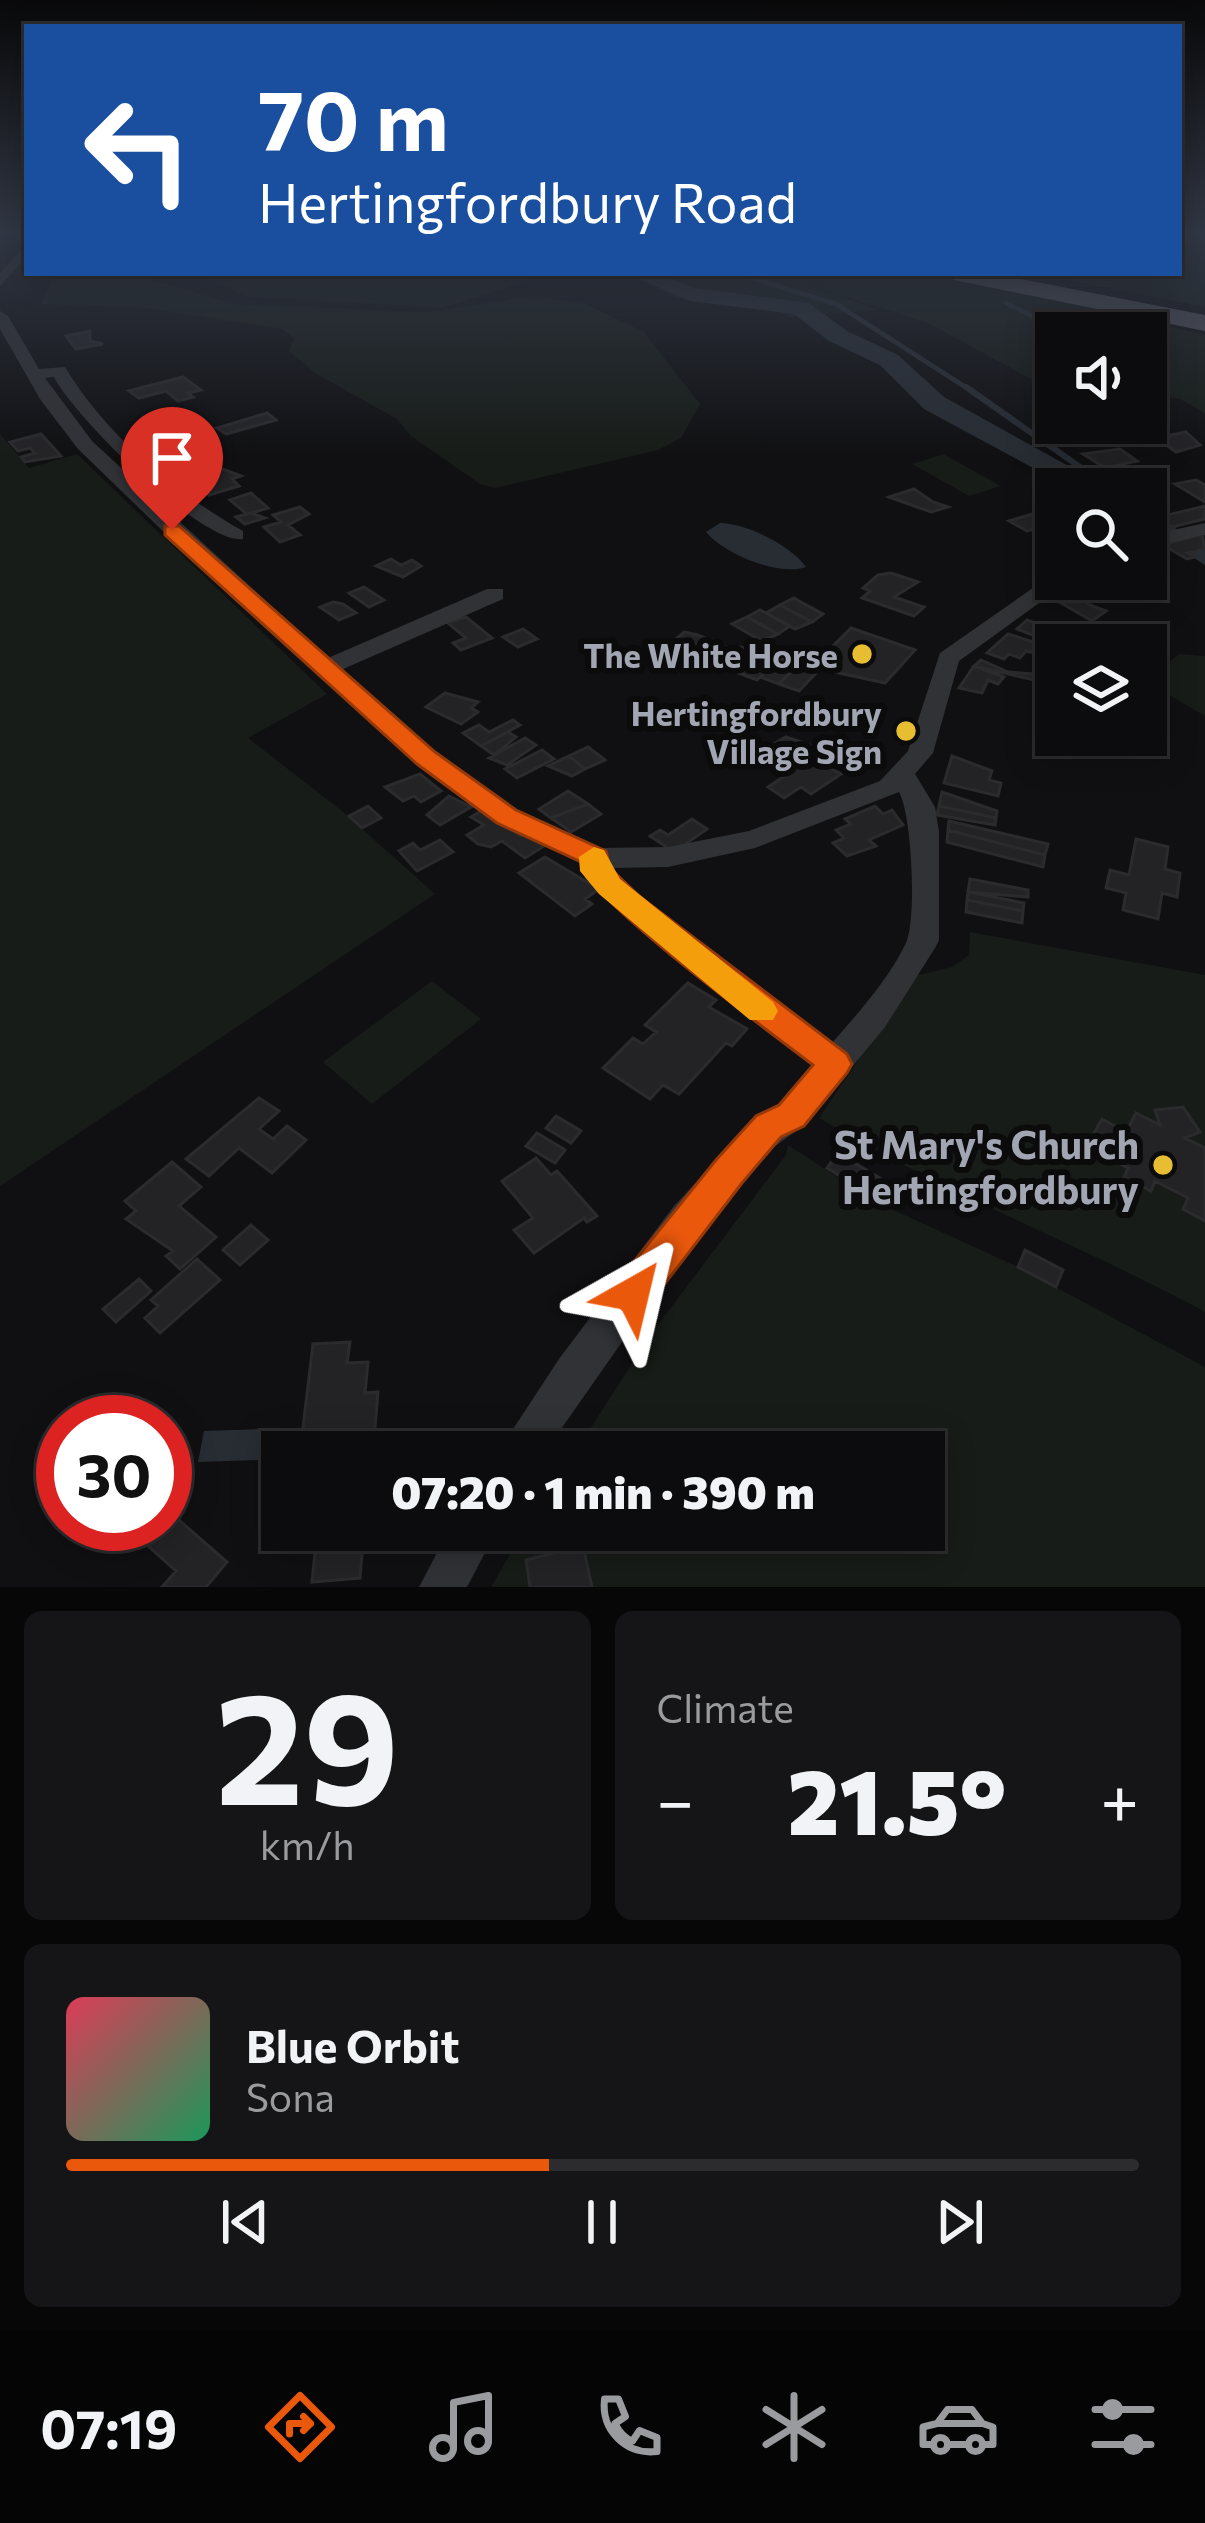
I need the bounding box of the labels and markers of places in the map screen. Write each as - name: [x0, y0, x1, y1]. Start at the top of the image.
- pin: [121, 407, 223, 530]
- place label: The White Horse: [583, 634, 838, 675]
- marker: The White Horse: [849, 641, 875, 667]
- place label: Hertingfordbury Village Sign: [631, 692, 882, 771]
- marker: Hertingfordbury Village Sign: [893, 718, 919, 744]
- place label: St Mary's Church Hertingfordbury: [834, 1119, 1139, 1212]
- marker: St Mary's Church Hertingfordbury: [1150, 1152, 1176, 1178]

